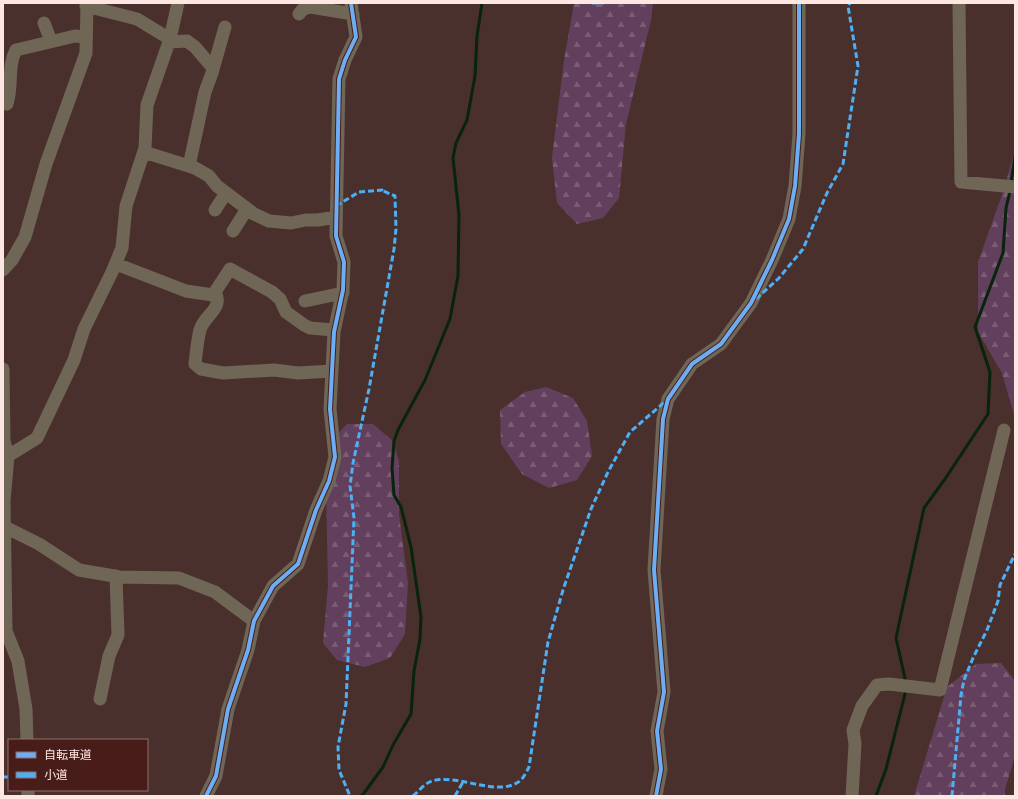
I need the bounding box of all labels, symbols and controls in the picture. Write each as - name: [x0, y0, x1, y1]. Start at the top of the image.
- legend: [8, 739, 148, 791]
- text: 自転車道: [44, 746, 92, 763]
- text: 小道: [44, 766, 68, 783]

